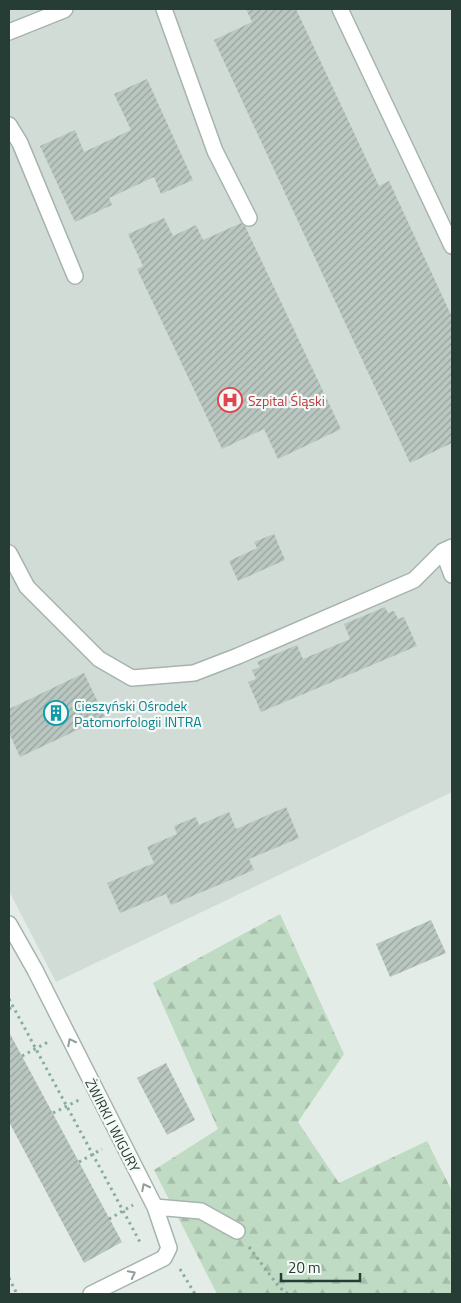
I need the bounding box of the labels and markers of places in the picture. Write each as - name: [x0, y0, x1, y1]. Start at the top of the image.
- hospital icon: Szpital Śląski: [217, 387, 243, 413]
- place label: Szpital Śląski: [248, 390, 325, 411]
- place label: Cieszyński Ośrodek Patomorfologii INTRA: [74, 695, 202, 732]
- building icon: Cieszyński Ośrodek Patomorfologii INTRA: [43, 700, 69, 726]

